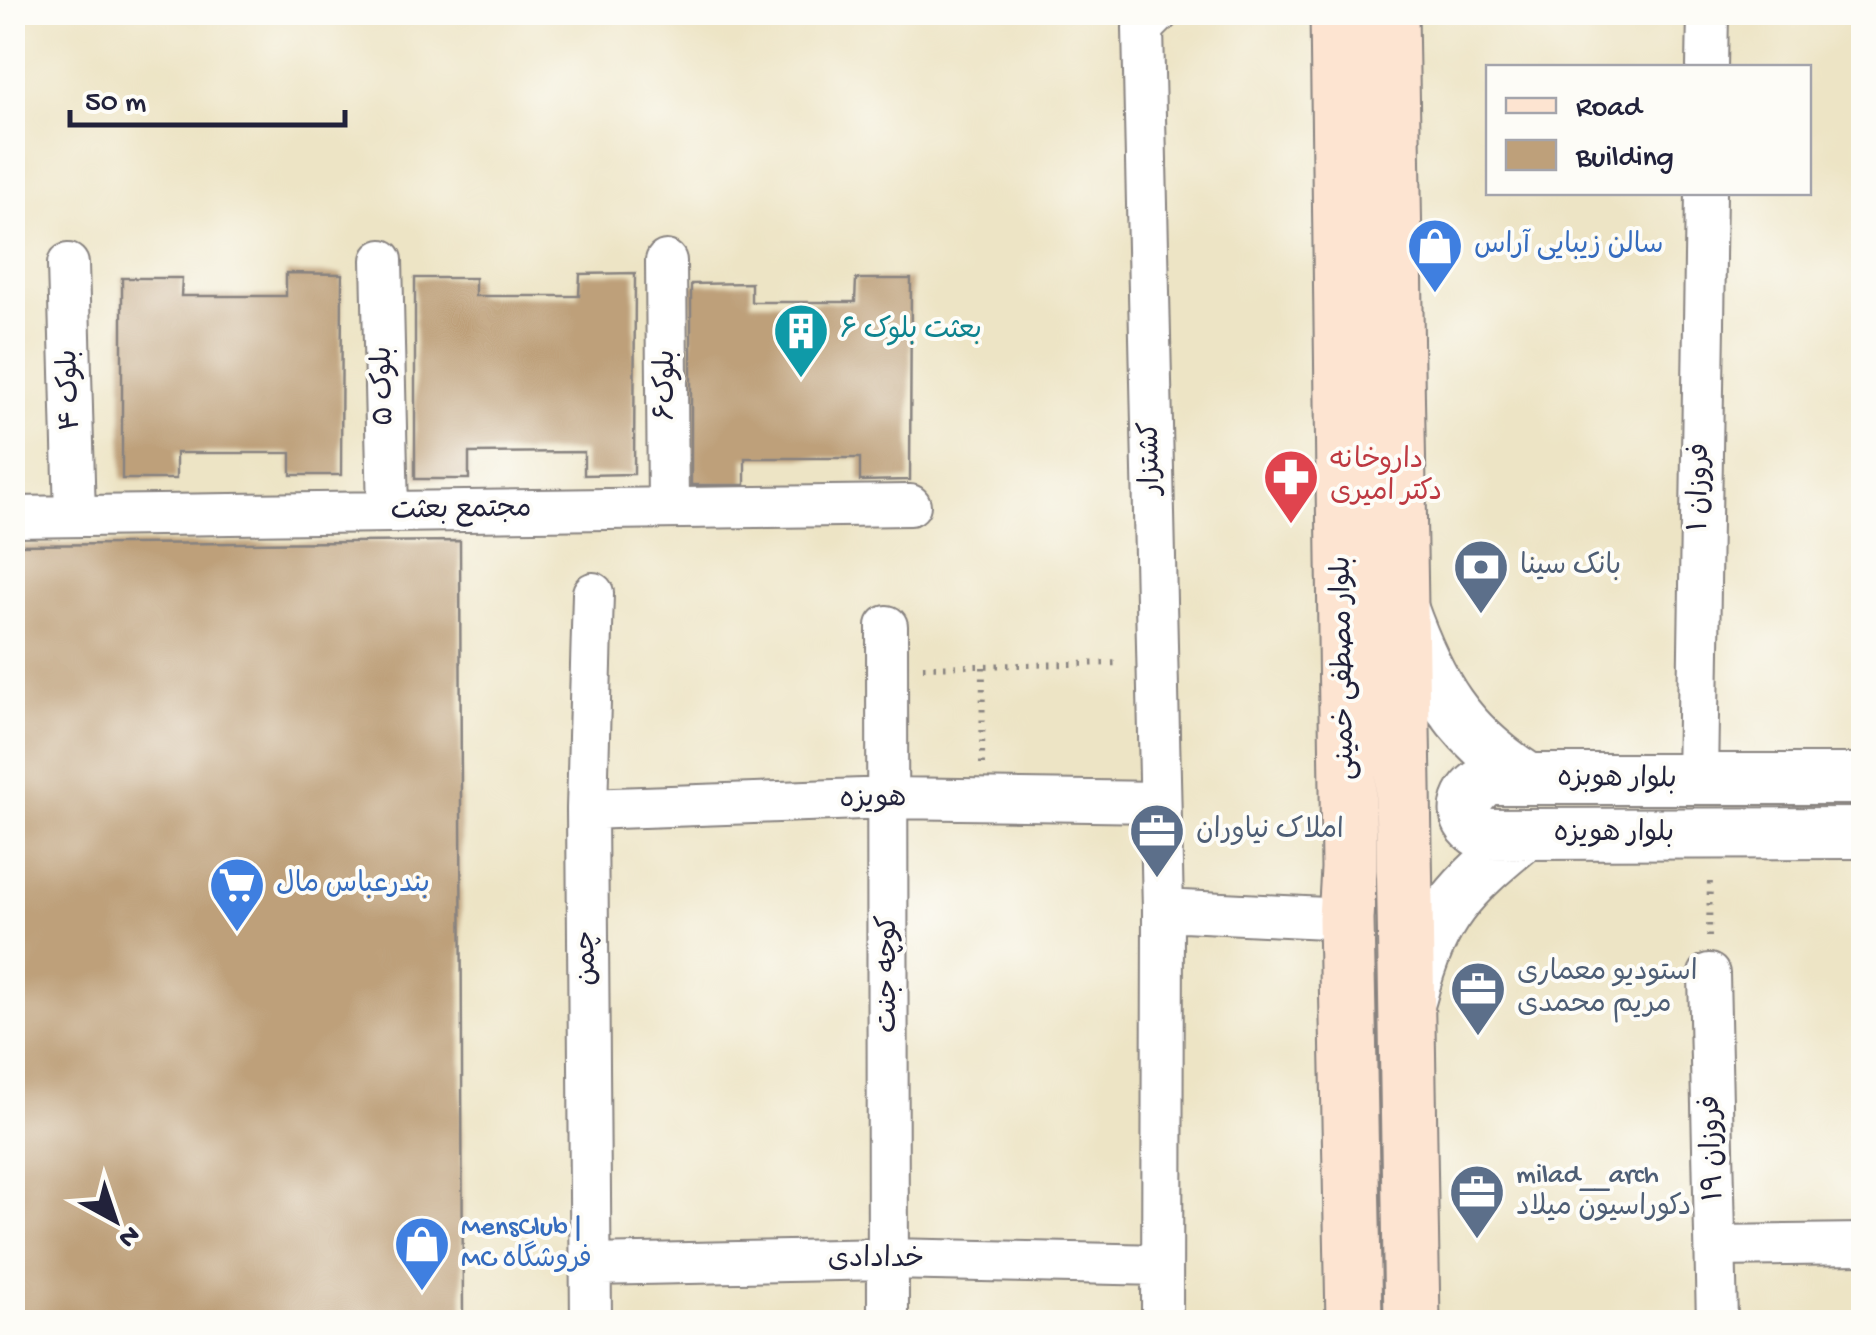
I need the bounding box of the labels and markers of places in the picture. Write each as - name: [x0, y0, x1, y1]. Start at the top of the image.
- shop icon: سالن زیبایی آراس: [1405, 216, 1465, 295]
- place label: سالن زیبایی آراس: [1474, 228, 1663, 263]
- building icon: بعثت بلوک ۶: [771, 301, 831, 380]
- place label: بعثت بلوک ۶: [840, 315, 982, 348]
- place label: داروخانه دکتر امیری: [1330, 445, 1442, 510]
- pharmacy icon: داروخانه دکتر امیری: [1261, 447, 1321, 526]
- bank icon: بانک سینا: [1451, 537, 1511, 616]
- place label: بانک سینا: [1520, 551, 1621, 584]
- office icon: املاک نیاوران: [1127, 801, 1187, 880]
- place label: املاک نیاوران: [1196, 815, 1344, 848]
- supermarket icon: بندرعباس مال: [207, 855, 267, 934]
- place label: بندرعباس مال: [276, 869, 430, 902]
- place label: استودیو معماری مریم محمدی: [1517, 957, 1698, 1023]
- office icon: استودیو معماری مریم محمدی: [1448, 959, 1508, 1038]
- place label: milad__arch دکوراسیون میلاد: [1516, 1160, 1691, 1225]
- office icon: milad__arch دکوراسیون میلاد: [1447, 1162, 1507, 1241]
- place label: MensClub | MC فروشگاه: [461, 1212, 592, 1277]
- shop icon: MensClub | MC فروشگاه: [392, 1214, 452, 1293]

